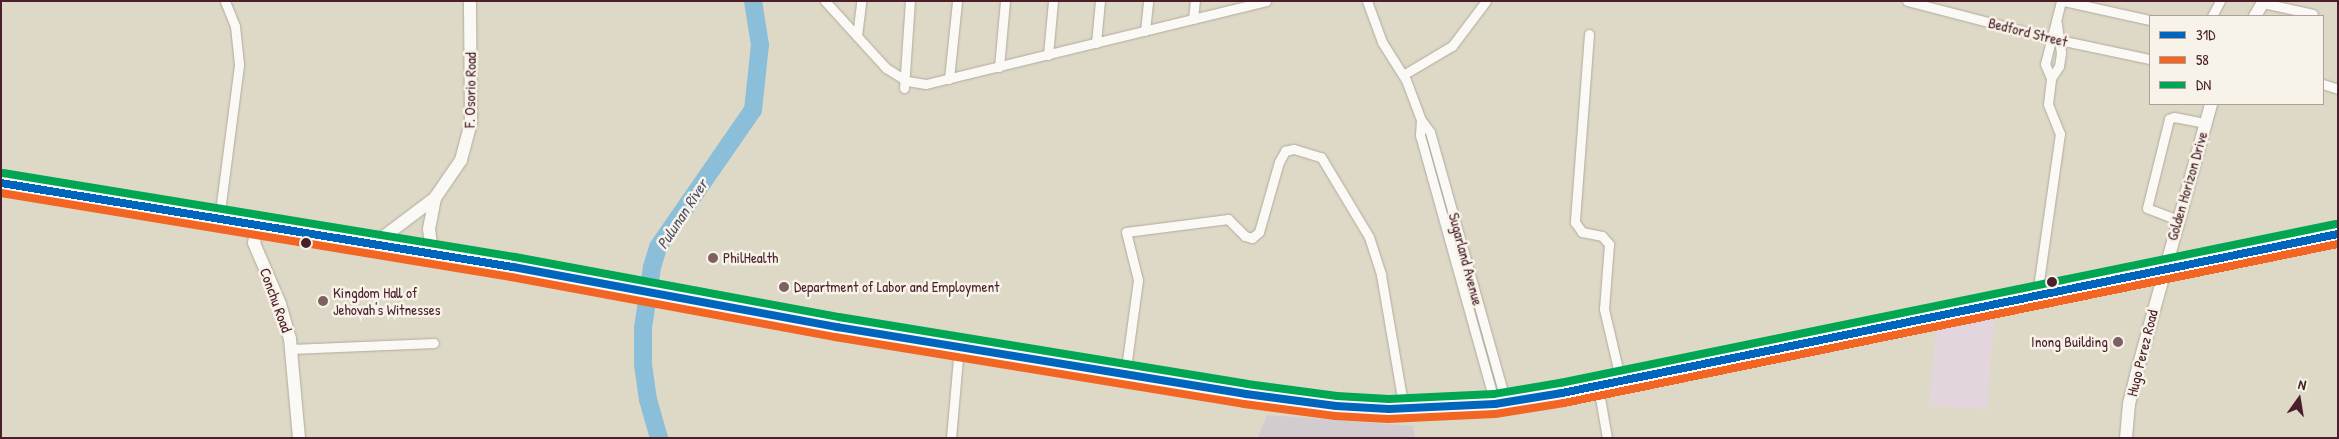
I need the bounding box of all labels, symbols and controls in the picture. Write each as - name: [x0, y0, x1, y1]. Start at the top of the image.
- street label: Bedford Street: [1987, 13, 2069, 51]
- legend: [2149, 15, 2324, 105]
- text: 31D: [2196, 24, 2215, 45]
- text: 58: [2196, 49, 2209, 70]
- street label: F. Osorio Road: [460, 52, 480, 128]
- text: DN: [2196, 74, 2211, 95]
- street label: Golden Horizon Drive: [2163, 129, 2211, 243]
- water label: Pulunan River: [652, 176, 712, 252]
- street label: Sugarland Avenue: [1445, 211, 1487, 307]
- unlabelled marker: [301, 238, 311, 248]
- place label: PhilHealth: [723, 249, 778, 267]
- marker: PhilHealth: [707, 252, 719, 264]
- street label: Conchu Road: [256, 265, 296, 335]
- unlabelled marker: [2047, 277, 2057, 287]
- place label: Department of Labor and Employment: [794, 278, 999, 296]
- marker: Department of Labor and Employment: [778, 281, 790, 293]
- place label: Kingdom Hall of Jehovah's Witnesses: [333, 283, 441, 318]
- marker: Kingdom Hall of Jehovah's Witnesses: [317, 295, 329, 307]
- street label: Hugo Perez Road: [2123, 308, 2161, 398]
- place label: Inong Building: [2031, 333, 2108, 351]
- marker: Inong Building: [2112, 336, 2124, 348]
- north arrow: [2274, 374, 2324, 424]
- text: N: [2297, 374, 2308, 394]

